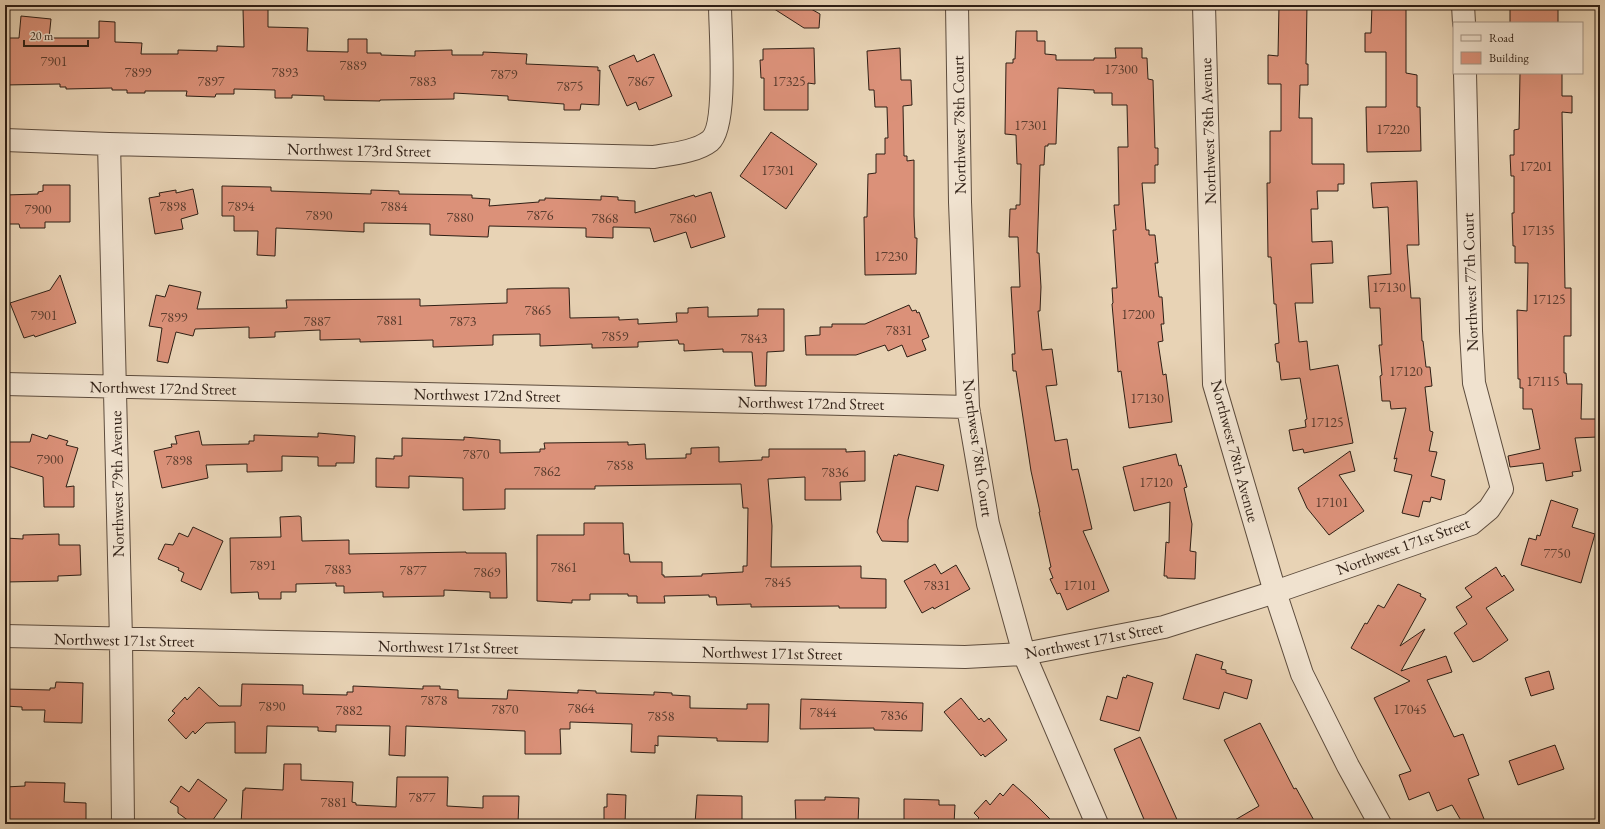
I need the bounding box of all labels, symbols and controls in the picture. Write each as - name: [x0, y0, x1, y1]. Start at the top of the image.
- scale bar: [24, 22, 88, 48]
- legend: [1453, 22, 1583, 74]
- text: 20 m: [30, 28, 54, 44]
- text: Road: [1489, 30, 1515, 46]
- text: Building: [1489, 50, 1530, 66]
- house number: 7901: [41, 52, 67, 70]
- street label: Northwest 78th Court: [947, 55, 971, 195]
- house number: 7889: [340, 56, 367, 74]
- street label: Northwest 78th Avenue: [1195, 57, 1221, 205]
- house number: 17300: [1104, 60, 1138, 78]
- house number: 7899: [125, 63, 152, 81]
- house number: 7893: [272, 63, 299, 81]
- house number: 7879: [491, 65, 518, 83]
- house number: 7897: [198, 72, 225, 90]
- house number: 7883: [410, 72, 437, 90]
- house number: 7867: [628, 72, 655, 90]
- house number: 17325: [772, 72, 806, 90]
- house number: 7875: [557, 77, 583, 95]
- house number: 17301: [1014, 116, 1048, 134]
- house number: 17220: [1376, 120, 1410, 138]
- street label: Northwest 173rd Street: [287, 138, 431, 162]
- house number: 17201: [1519, 157, 1553, 175]
- house number: 17301: [761, 161, 795, 179]
- house number: 7898: [160, 197, 187, 215]
- house number: 7894: [228, 197, 255, 215]
- house number: 7884: [381, 197, 408, 215]
- house number: 7900: [25, 200, 52, 218]
- house number: 7890: [306, 206, 333, 224]
- house number: 7876: [527, 206, 554, 224]
- house number: 7880: [447, 208, 474, 226]
- house number: 7868: [592, 209, 619, 227]
- house number: 7860: [670, 209, 697, 227]
- street label: Northwest 77th Court: [1457, 212, 1483, 352]
- house number: 17135: [1521, 221, 1555, 239]
- house number: 17230: [874, 247, 908, 265]
- house number: 17130: [1372, 278, 1406, 296]
- house number: 17125: [1532, 290, 1566, 308]
- house number: 7865: [525, 301, 551, 319]
- house number: 17200: [1121, 305, 1155, 323]
- house number: 7901: [31, 306, 57, 324]
- house number: 7899: [161, 308, 188, 326]
- house number: 7881: [377, 311, 403, 329]
- house number: 7887: [304, 312, 331, 330]
- house number: 7873: [450, 312, 477, 330]
- house number: 7831: [886, 321, 912, 339]
- house number: 7859: [602, 327, 629, 345]
- house number: 7843: [741, 329, 768, 347]
- house number: 17120: [1389, 362, 1423, 380]
- house number: 17115: [1526, 372, 1560, 390]
- street label: Northwest 172nd Street: [89, 376, 237, 400]
- street label: Northwest 78th Avenue: [1206, 377, 1264, 525]
- street label: Northwest 78th Court: [958, 378, 998, 518]
- street label: Northwest 172nd Street: [413, 383, 561, 407]
- house number: 17130: [1130, 389, 1164, 407]
- street label: Northwest 172nd Street: [737, 391, 885, 415]
- street label: Northwest 79th Avenue: [105, 410, 129, 558]
- house number: 17125: [1310, 413, 1344, 431]
- house number: 7870: [463, 445, 490, 463]
- house number: 7900: [37, 450, 64, 468]
- house number: 7898: [166, 451, 193, 469]
- house number: 7858: [607, 456, 634, 474]
- house number: 7862: [534, 462, 561, 480]
- house number: 7836: [822, 463, 849, 481]
- house number: 17120: [1139, 473, 1173, 491]
- house number: 17101: [1315, 493, 1349, 511]
- street label: Northwest 171st Street: [1333, 512, 1473, 580]
- house number: 7750: [1544, 544, 1571, 562]
- house number: 7891: [250, 556, 276, 574]
- house number: 7861: [551, 558, 577, 576]
- house number: 7883: [325, 560, 352, 578]
- house number: 7877: [400, 561, 427, 579]
- house number: 7869: [474, 563, 501, 581]
- house number: 7845: [765, 573, 791, 591]
- house number: 7831: [924, 576, 950, 594]
- house number: 17101: [1063, 576, 1097, 594]
- street label: Northwest 171st Street: [1023, 616, 1165, 664]
- street label: Northwest 171st Street: [54, 628, 194, 652]
- street label: Northwest 171st Street: [378, 635, 518, 659]
- street label: Northwest 171st Street: [702, 641, 842, 665]
- house number: 7878: [421, 691, 448, 709]
- house number: 7890: [259, 697, 286, 715]
- house number: 7864: [568, 699, 595, 717]
- house number: 7870: [492, 700, 519, 718]
- house number: 17045: [1393, 700, 1427, 718]
- house number: 7882: [336, 701, 363, 719]
- house number: 7844: [810, 703, 837, 721]
- house number: 7836: [881, 706, 908, 724]
- house number: 7858: [648, 707, 675, 725]
- house number: 7877: [409, 788, 436, 806]
- house number: 7881: [321, 793, 347, 811]

